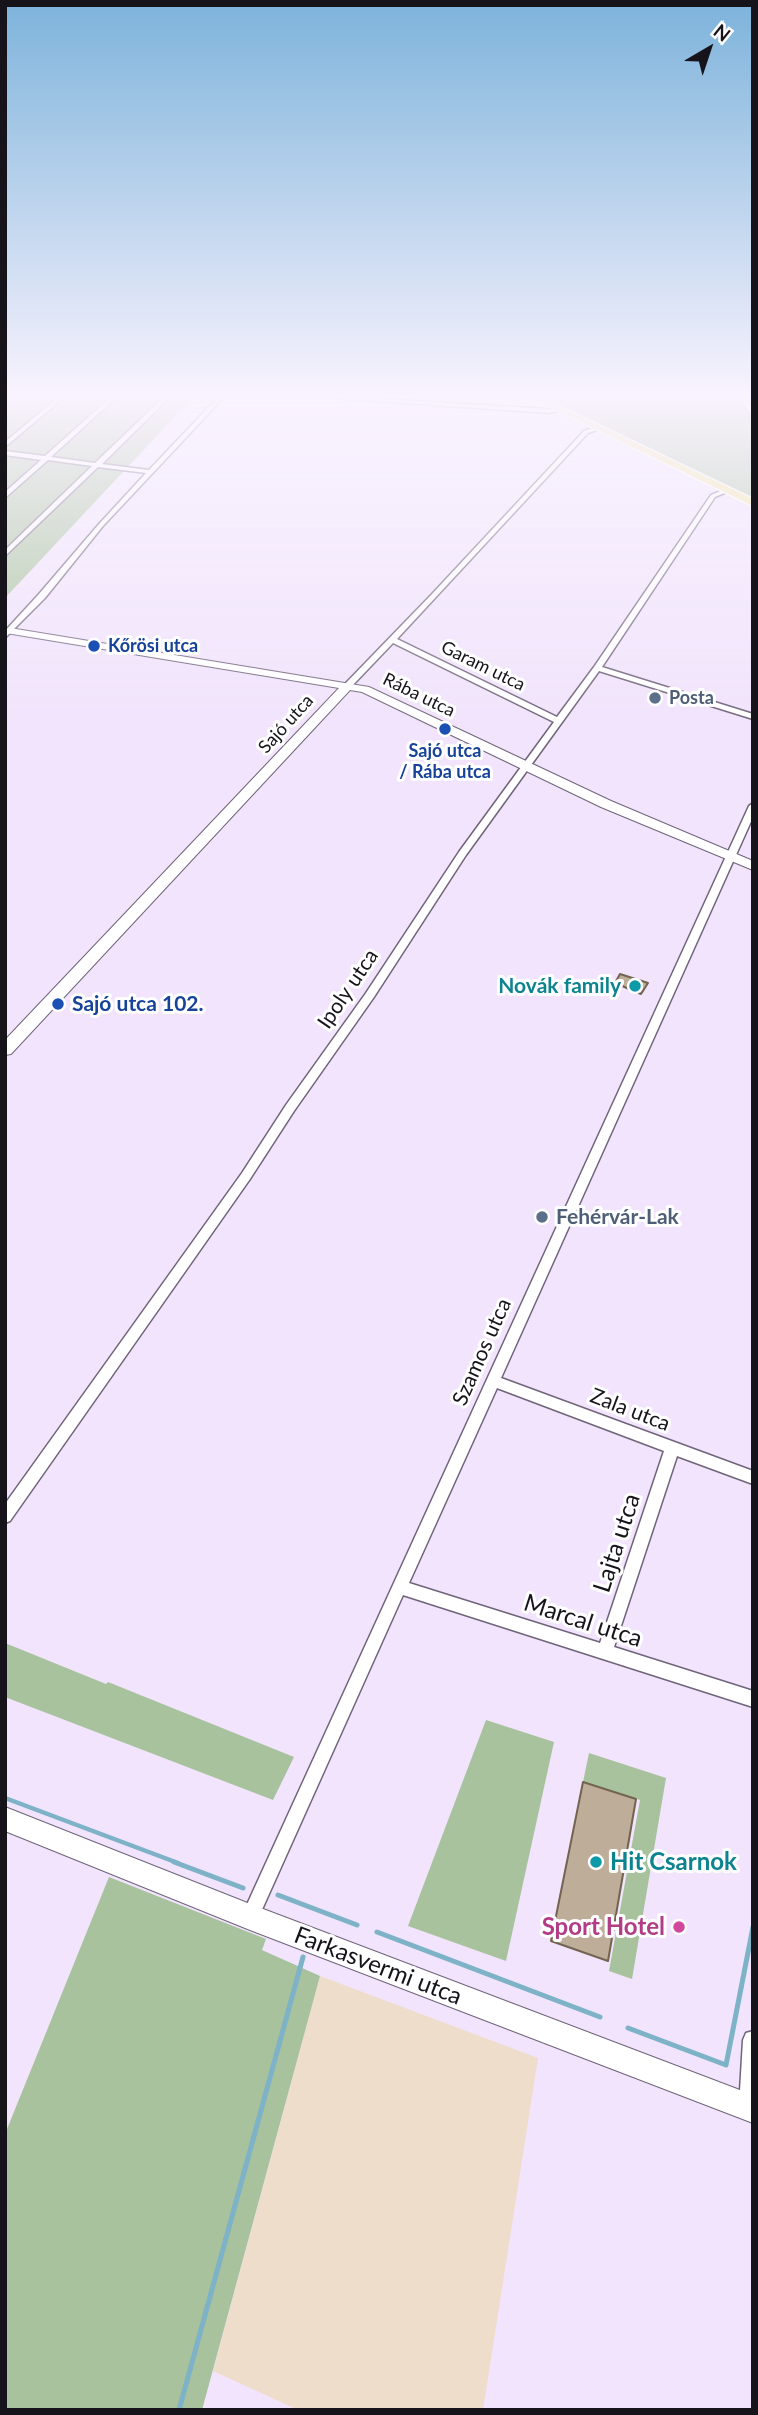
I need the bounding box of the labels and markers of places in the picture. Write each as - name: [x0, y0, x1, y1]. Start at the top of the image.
- place label: Kőrösi utca: [108, 635, 198, 657]
- marker: Kőrösi utca: [86, 638, 102, 654]
- place label: Posta: [669, 687, 714, 709]
- marker: Posta: [647, 690, 663, 706]
- marker: Sajó utca / Rába utca: [437, 721, 453, 737]
- place label: Sajó utca / Rába utca: [399, 740, 491, 782]
- place label: Novák family: [498, 973, 621, 999]
- marker: Novák family: [627, 978, 643, 994]
- place label: Sajó utca 102.: [72, 991, 204, 1017]
- marker: Sajó utca 102.: [50, 996, 66, 1012]
- place label: Fehérvár-Lak: [556, 1204, 679, 1230]
- marker: Fehérvár-Lak: [534, 1209, 550, 1225]
- place label: Hit Csarnok: [610, 1848, 737, 1876]
- marker: Hit Csarnok: [588, 1854, 604, 1870]
- place label: Sport Hotel: [542, 1913, 665, 1941]
- marker: Sport Hotel: [671, 1919, 687, 1935]

